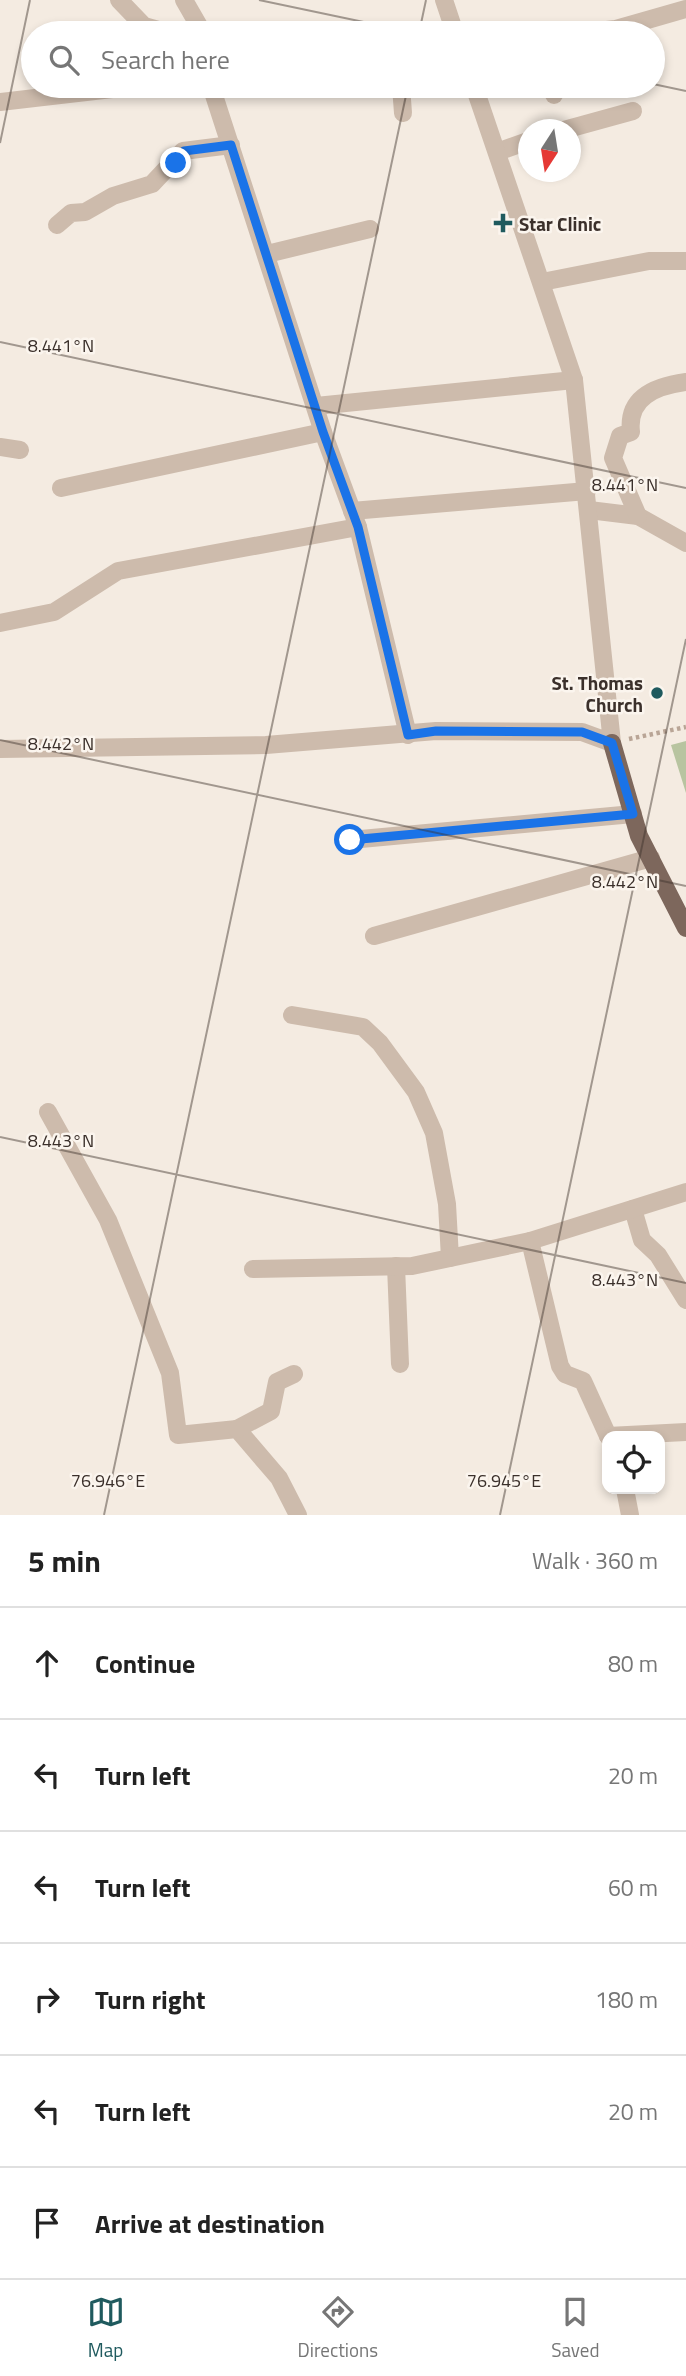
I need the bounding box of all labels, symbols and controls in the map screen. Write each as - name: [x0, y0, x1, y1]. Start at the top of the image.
- search box: [21, 21, 665, 98]
- text: Search here: [101, 40, 230, 79]
- icon: search: [45, 41, 83, 79]
- north arrow: [518, 119, 581, 182]
- route end: [160, 147, 191, 178]
- place label: Star Clinic: [519, 209, 601, 238]
- marker: Star Clinic: [493, 213, 513, 233]
- text: 8.441°N: [28, 332, 94, 359]
- text: 8.441°N: [592, 471, 658, 498]
- place label: St. Thomas Church: [552, 668, 643, 719]
- marker: St. Thomas Church: [649, 685, 665, 701]
- text: 8.442°N: [28, 730, 94, 757]
- route start: [334, 824, 365, 855]
- text: 8.442°N: [592, 868, 658, 895]
- text: 8.443°N: [28, 1127, 94, 1154]
- text: 8.443°N: [592, 1266, 658, 1293]
- map controls: [602, 1431, 665, 1494]
- button: locate: [602, 1431, 665, 1494]
- text: 76.946°E: [71, 1467, 145, 1494]
- text: 76.945°E: [467, 1467, 541, 1494]
- text: 5 min: [28, 1538, 101, 1584]
- text: Walk · 360 m: [532, 1543, 658, 1578]
- icon: ahead: [28, 1644, 66, 1682]
- text: Continue: [95, 1644, 195, 1683]
- text: 80 m: [608, 1646, 658, 1681]
- icon: left: [28, 1756, 66, 1794]
- text: Turn left: [95, 1756, 190, 1795]
- text: 20 m: [608, 1758, 658, 1793]
- icon: left: [28, 1868, 66, 1906]
- text: Turn left: [95, 1868, 190, 1907]
- text: 60 m: [608, 1870, 658, 1905]
- icon: right: [28, 1980, 66, 2018]
- text: Turn right: [95, 1980, 206, 2019]
- text: 180 m: [595, 1982, 658, 2017]
- icon: left: [28, 2092, 66, 2130]
- text: Turn left: [95, 2092, 190, 2131]
- text: 20 m: [608, 2094, 658, 2129]
- icon: arrive: [28, 2204, 66, 2242]
- text: Arrive at destination: [95, 2204, 325, 2243]
- tab: Map: [87, 2293, 125, 2364]
- tab: Directions: [298, 2293, 378, 2364]
- tab: Saved: [551, 2293, 599, 2364]

